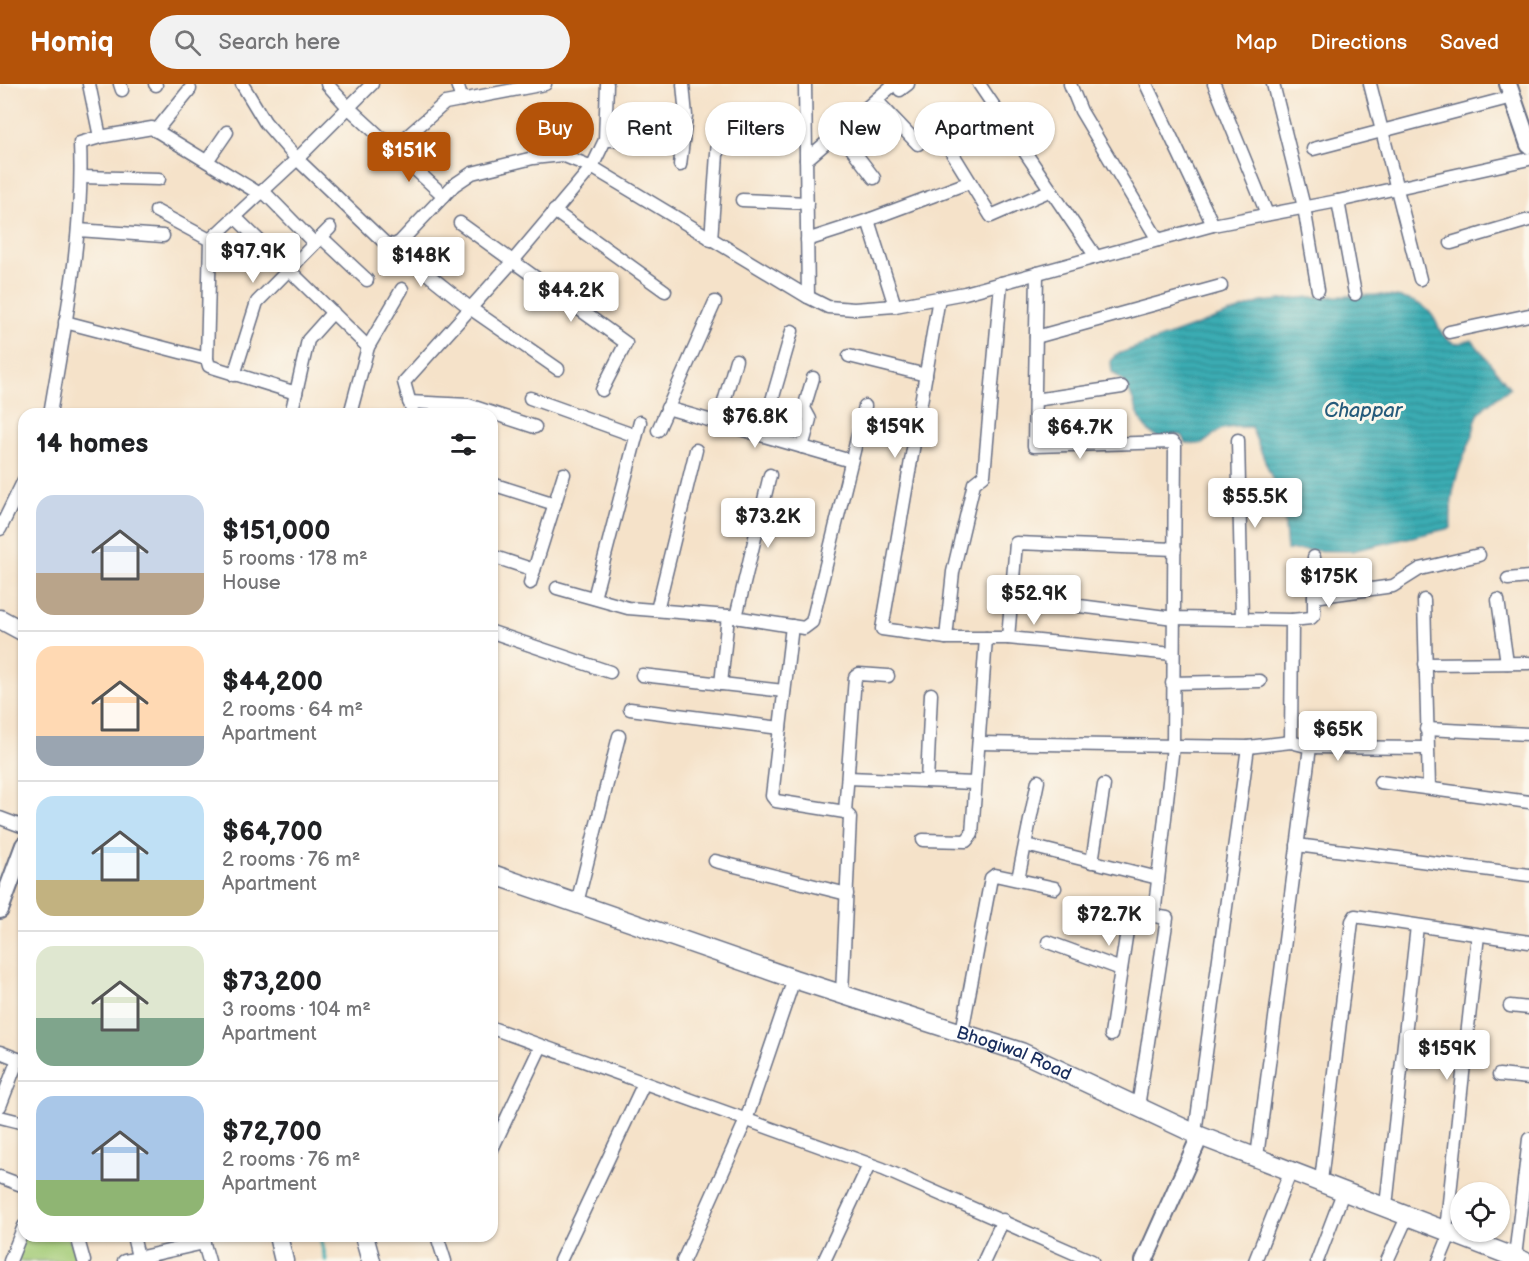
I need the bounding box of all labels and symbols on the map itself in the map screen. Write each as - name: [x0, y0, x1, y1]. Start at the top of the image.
- pin: $151K: [367, 132, 451, 183]
- pin: $97.9K: [204, 233, 302, 284]
- pin: $148K: [379, 237, 463, 288]
- pin: $44.2K: [522, 272, 620, 323]
- pin: $76.8K: [706, 398, 804, 449]
- water label: Chappar: [1324, 399, 1404, 423]
- pin: $159K: [853, 408, 937, 459]
- pin: $64.7K: [1031, 409, 1129, 460]
- pin: $55.5K: [1206, 478, 1304, 529]
- pin: $73.2K: [719, 498, 817, 549]
- pin: $175K: [1287, 558, 1371, 609]
- pin: $52.9K: [985, 575, 1083, 626]
- pin: $65K: [1302, 711, 1374, 762]
- pin: $72.7K: [1060, 896, 1158, 947]
- street label: Bhogiwal Road: [954, 1021, 1075, 1085]
- pin: $159K: [1405, 1030, 1489, 1081]

